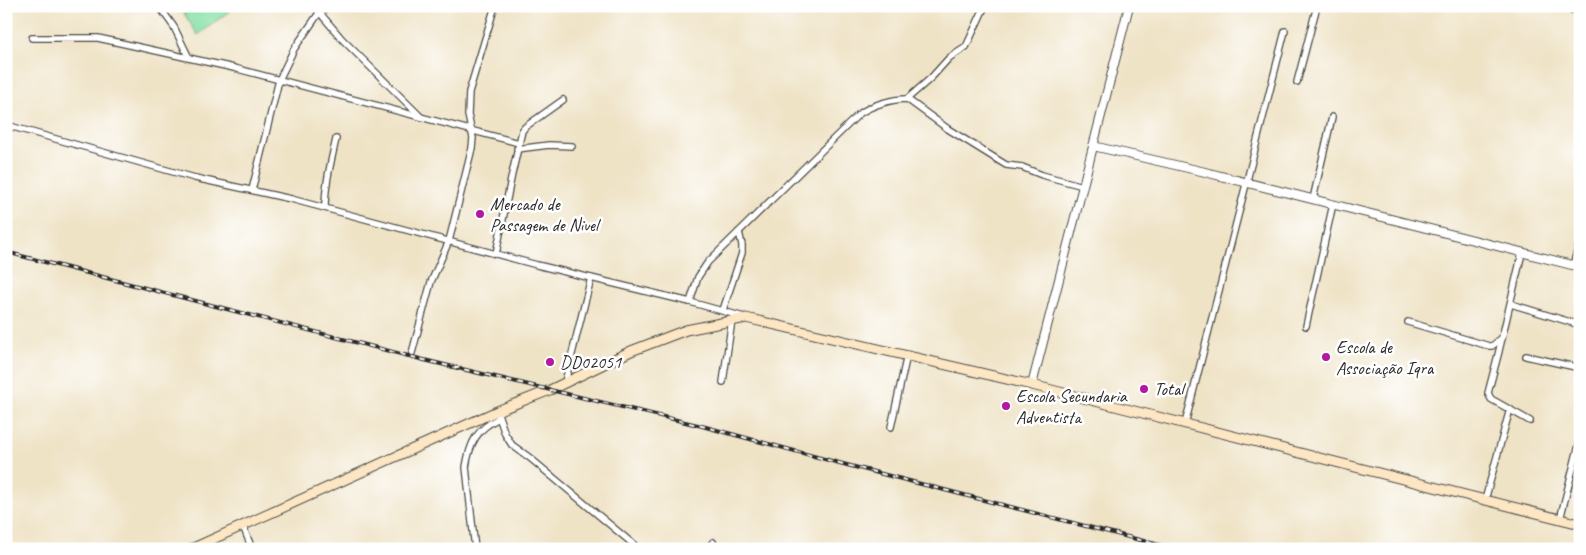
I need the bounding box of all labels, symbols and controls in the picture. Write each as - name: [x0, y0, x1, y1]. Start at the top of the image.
- place label: Mercado de Passagem de Nivel: [490, 193, 601, 236]
- marker: Mercado de Passagem de Nivel: [474, 208, 486, 220]
- place label: Escola de Associação Iqra: [1336, 336, 1435, 379]
- place label: DD02051: [560, 351, 622, 373]
- marker: Escola de Associação Iqra: [1320, 351, 1332, 363]
- marker: DD02051: [544, 356, 556, 368]
- place label: Total: [1154, 378, 1186, 400]
- marker: Total: [1138, 383, 1150, 395]
- place label: Escola Secundaria Adventista: [1016, 385, 1128, 428]
- marker: Escola Secundaria Adventista: [1000, 400, 1012, 412]

